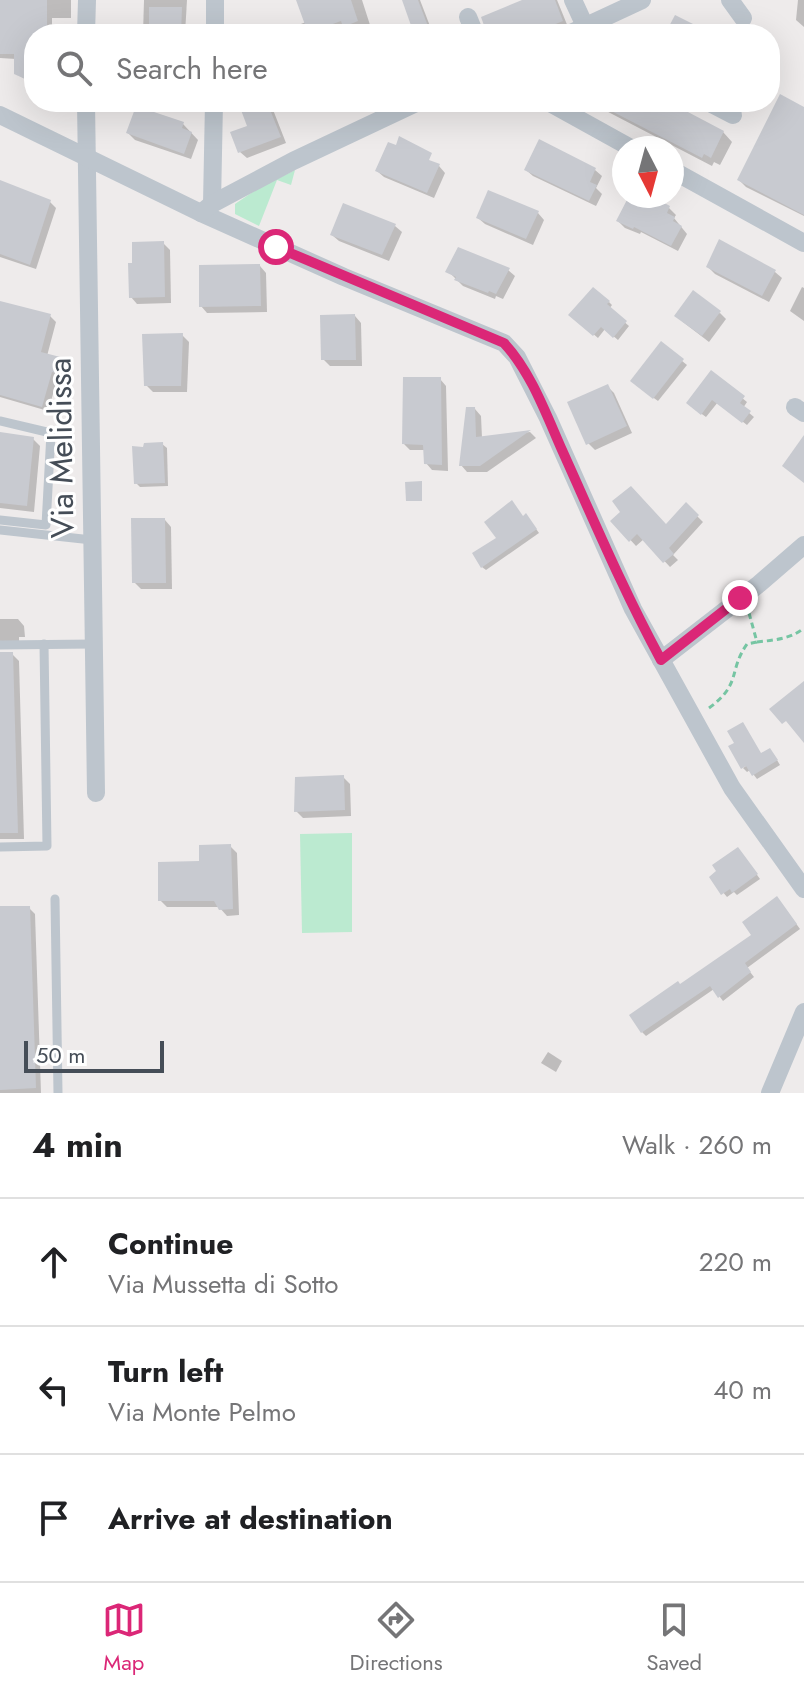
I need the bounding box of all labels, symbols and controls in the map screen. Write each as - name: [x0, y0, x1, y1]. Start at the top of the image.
- search box: [24, 24, 780, 112]
- icon: search: [52, 46, 96, 90]
- text: Search here: [116, 47, 268, 90]
- north arrow: [612, 136, 684, 208]
- route start: [258, 229, 294, 265]
- street label: Via Melidissa: [36, 357, 86, 539]
- route end: [722, 580, 758, 616]
- scale bar: [24, 1037, 164, 1073]
- text: 50 m: [36, 1039, 85, 1071]
- text: 4 min: [32, 1121, 123, 1170]
- text: Walk · 260 m: [622, 1126, 772, 1164]
- text: Continue: [108, 1222, 234, 1265]
- icon: ahead: [32, 1240, 76, 1284]
- text: 220 m: [699, 1243, 772, 1281]
- text: Via Mussetta di Sotto: [108, 1265, 339, 1303]
- text: Turn left: [108, 1350, 223, 1393]
- icon: left: [32, 1368, 76, 1412]
- text: 40 m: [713, 1371, 772, 1409]
- text: Via Monte Pelmo: [108, 1393, 296, 1431]
- icon: arrive: [32, 1496, 76, 1540]
- text: Arrive at destination: [108, 1497, 393, 1540]
- tab: Map: [102, 1598, 146, 1678]
- tab: Directions: [350, 1598, 443, 1678]
- tab: Saved: [646, 1598, 702, 1678]

